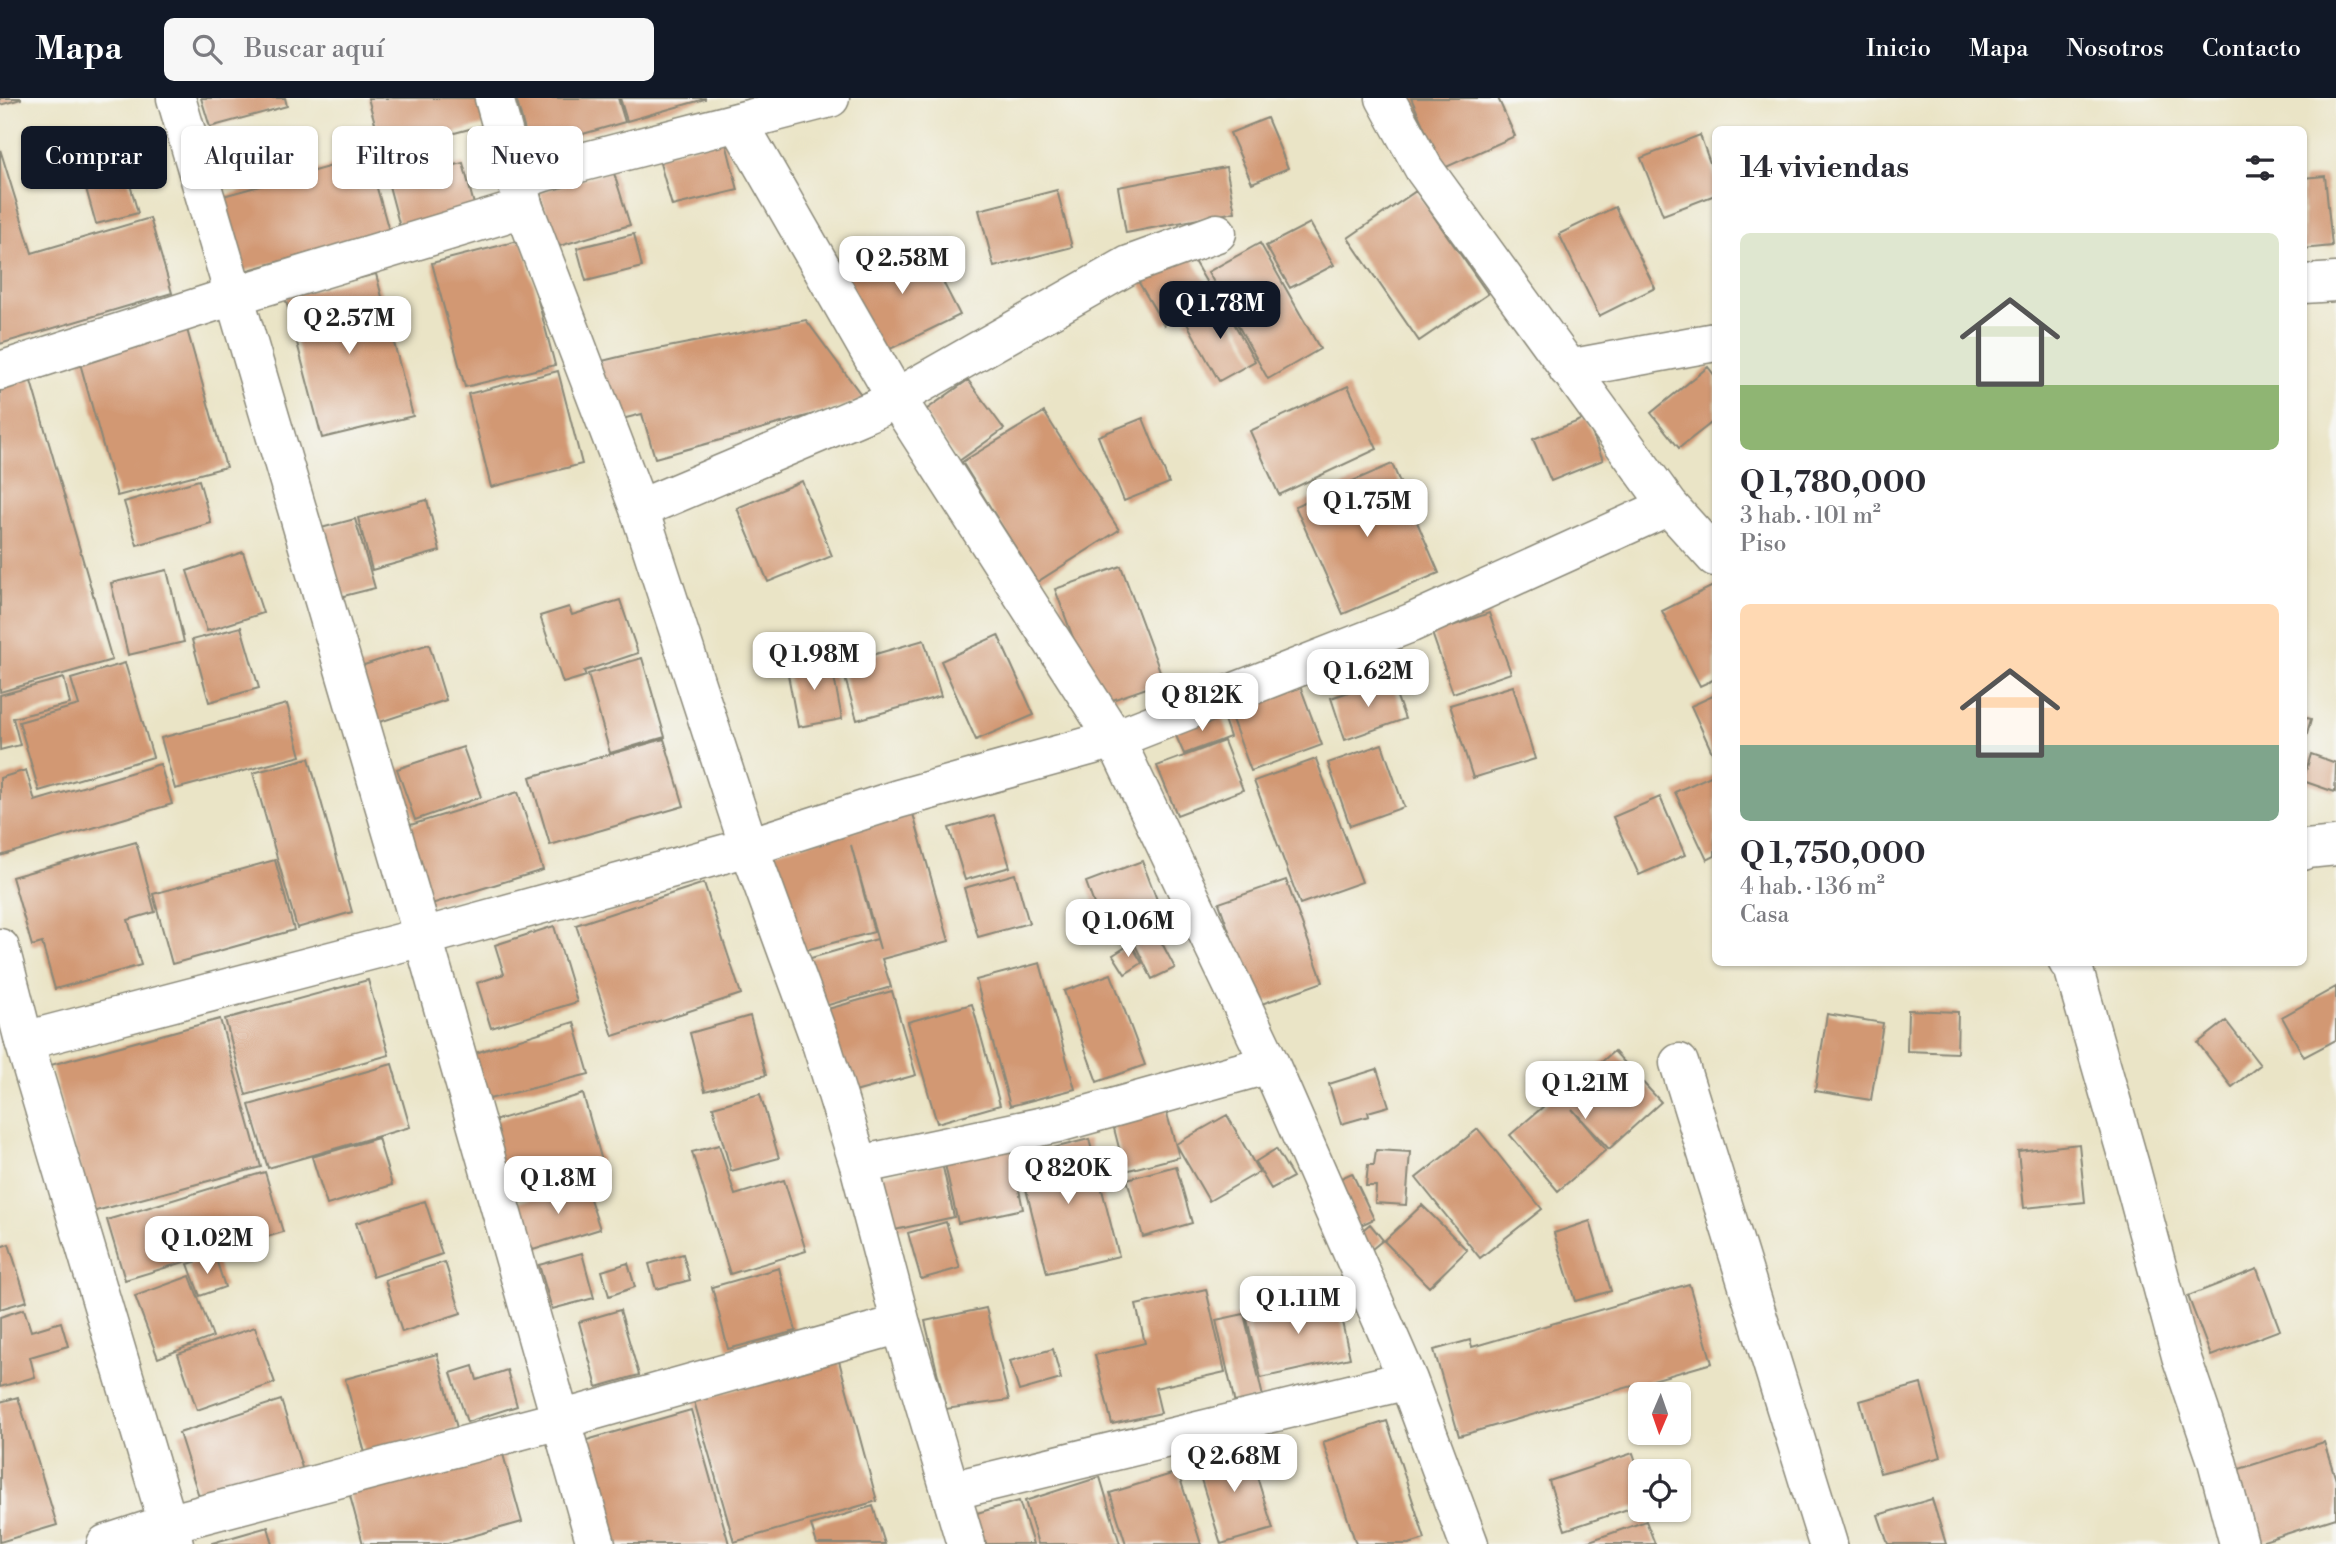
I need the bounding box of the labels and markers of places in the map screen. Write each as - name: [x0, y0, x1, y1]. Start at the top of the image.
- pin: Q 2.58M: [837, 236, 967, 296]
- pin: Q 1.78M: [1155, 282, 1285, 341]
- pin: Q 2.57M: [284, 296, 414, 356]
- pin: Q 1.75M: [1302, 480, 1432, 539]
- pin: Q 1.98M: [749, 632, 879, 692]
- pin: Q 1.62M: [1303, 650, 1433, 709]
- pin: Q 812K: [1145, 674, 1259, 733]
- pin: Q 1.06M: [1063, 900, 1193, 959]
- pin: Q 1.21M: [1520, 1062, 1650, 1121]
- pin: Q 820K: [1011, 1146, 1125, 1206]
- pin: Q 1.8M: [501, 1156, 615, 1216]
- pin: Q 1.02M: [142, 1216, 272, 1276]
- pin: Q 1.11M: [1233, 1276, 1363, 1336]
- pin: Q 2.68M: [1169, 1434, 1299, 1494]

